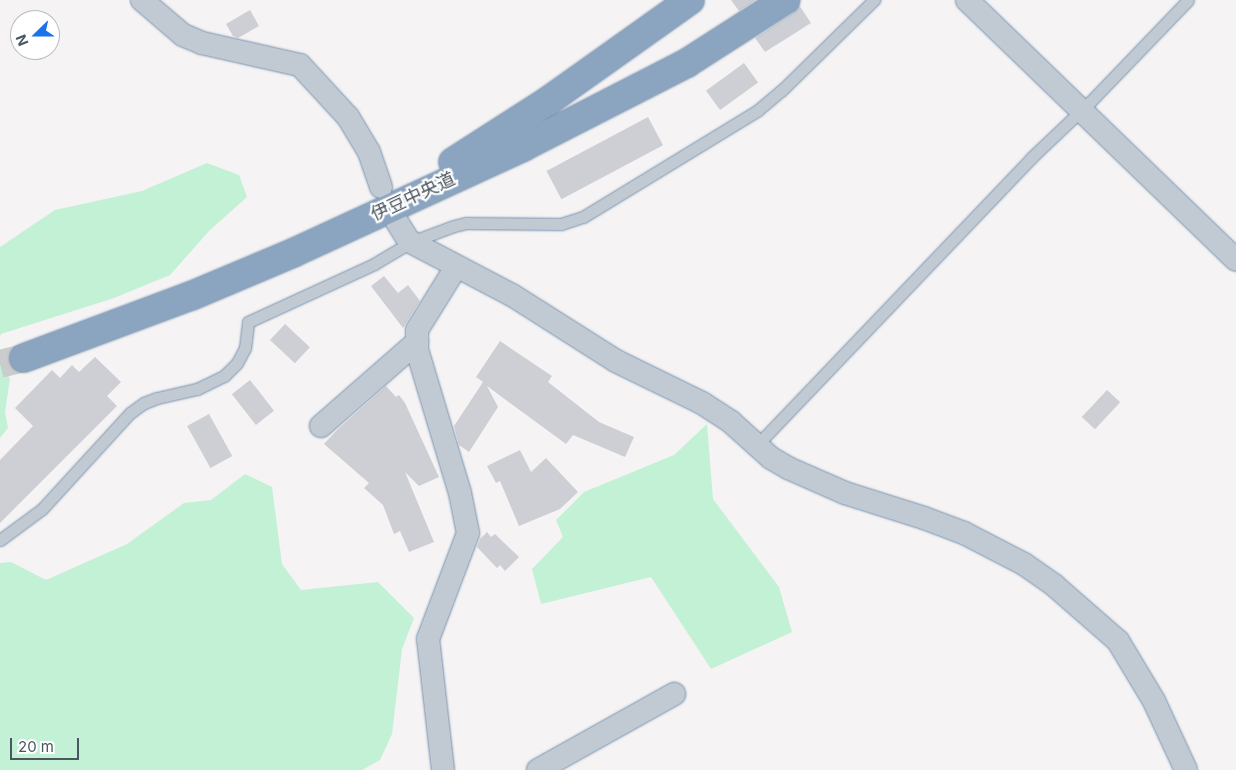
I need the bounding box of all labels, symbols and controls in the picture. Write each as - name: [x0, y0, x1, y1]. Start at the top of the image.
- north arrow: [10, 10, 60, 60]
- text: N: [12, 32, 31, 49]
- street label: 伊豆中央道: [368, 168, 458, 226]
- scale bar: [12, 728, 81, 760]
- text: 20 m: [18, 737, 54, 756]

